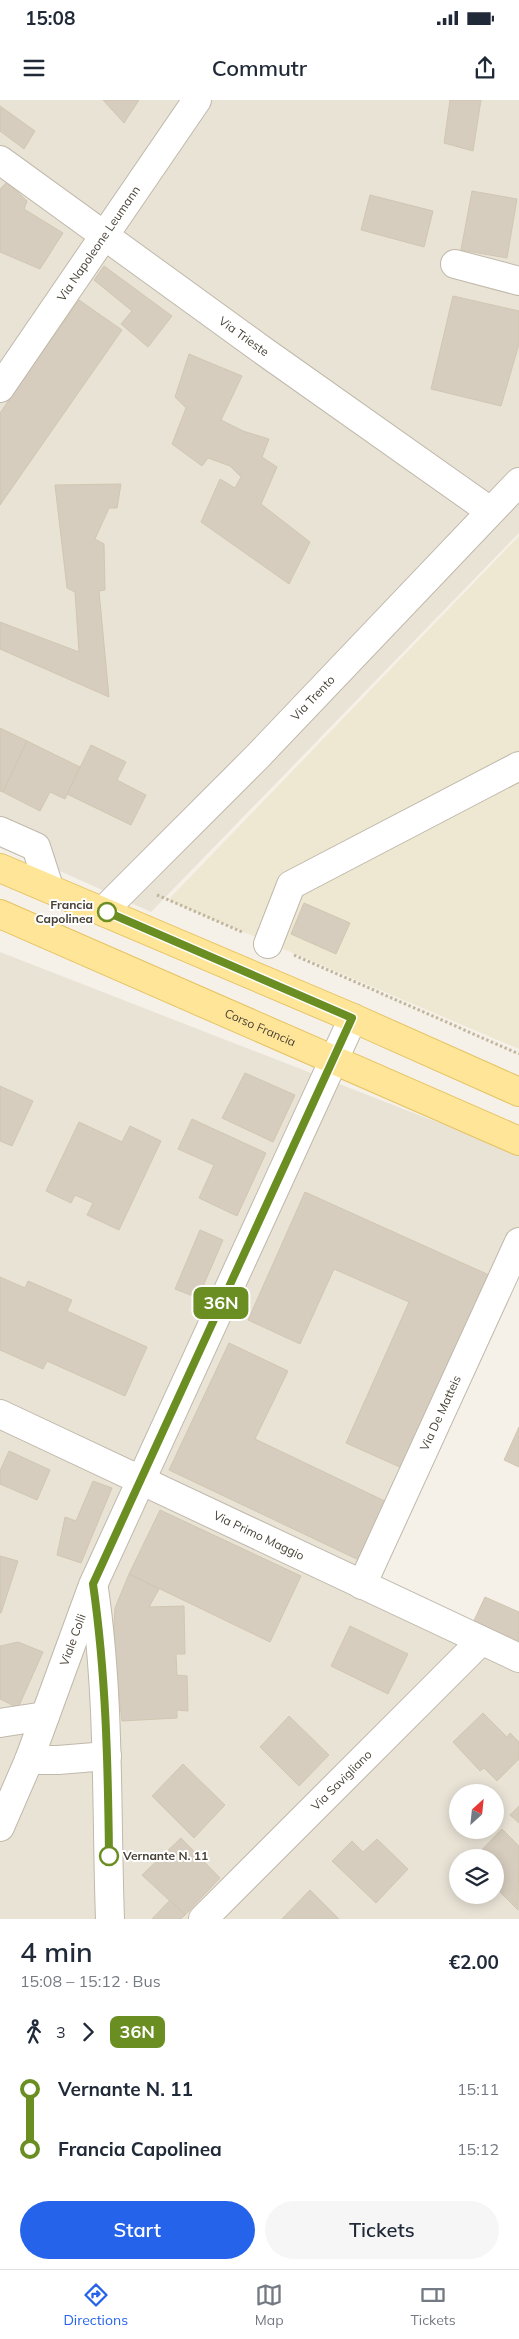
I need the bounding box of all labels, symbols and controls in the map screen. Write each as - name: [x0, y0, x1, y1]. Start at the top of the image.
- text: 15:08: [25, 6, 75, 30]
- icon: menu: [20, 54, 48, 82]
- text: Commutr: [212, 54, 307, 82]
- icon: share: [471, 54, 499, 82]
- street label: Via Napoleone Leumann: [54, 183, 143, 304]
- street label: Via Trieste: [216, 313, 272, 359]
- street label: Via Trento: [288, 672, 338, 724]
- place label: Francia Capolinea: [35, 897, 93, 926]
- marker: Francia Capolinea: [97, 902, 117, 922]
- street label: Corso Francia: [223, 1005, 298, 1049]
- line badge: 36N: [192, 1287, 250, 1319]
- text: 36N: [203, 1291, 239, 1314]
- street label: Via De Matteis: [416, 1373, 464, 1453]
- street label: Via Primo Maggio: [211, 1507, 307, 1563]
- street label: Viale Colli: [56, 1611, 89, 1668]
- street label: Via Savigliano: [308, 1747, 375, 1813]
- north arrow: [449, 1784, 504, 1839]
- map controls: [449, 1784, 504, 1904]
- marker: Vernante N. 11: [99, 1846, 119, 1866]
- place label: Vernante N. 11: [122, 1848, 208, 1863]
- button: layers: [449, 1849, 504, 1904]
- text: 4 min: [20, 1934, 93, 1969]
- text: €2.00: [449, 1950, 499, 1974]
- text: 15:08 – 15:12 · Bus: [20, 1971, 161, 1991]
- icon: walk: [20, 2018, 48, 2046]
- icon: forward: [74, 2018, 102, 2046]
- text: 36N: [120, 2020, 155, 2043]
- text: 3: [56, 2022, 66, 2042]
- text: Vernante N. 11: [58, 2077, 193, 2101]
- text: 15:11: [457, 2079, 499, 2099]
- text: Francia Capolinea: [58, 2137, 222, 2161]
- text: 15:12: [457, 2139, 499, 2159]
- button: Start: [20, 2201, 255, 2259]
- button: Tickets: [265, 2201, 499, 2259]
- tab: Directions: [63, 2281, 128, 2329]
- tab: Map: [255, 2281, 284, 2329]
- tab: Tickets: [410, 2281, 456, 2329]

